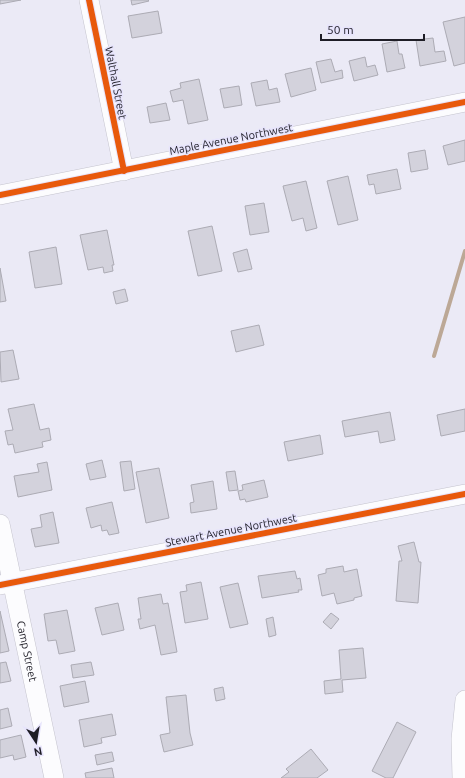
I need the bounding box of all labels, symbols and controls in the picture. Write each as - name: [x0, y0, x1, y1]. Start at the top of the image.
- scale bar: [321, 16, 424, 42]
- text: 50 m: [327, 23, 354, 36]
- street label: Walthall Street: [103, 46, 129, 121]
- street label: Maple Avenue Northwest: [168, 121, 294, 157]
- street label: Stewart Avenue Northwest: [164, 511, 298, 549]
- street label: Camp Street: [15, 620, 39, 683]
- north arrow: [16, 722, 56, 762]
- text: N: [33, 745, 43, 759]

